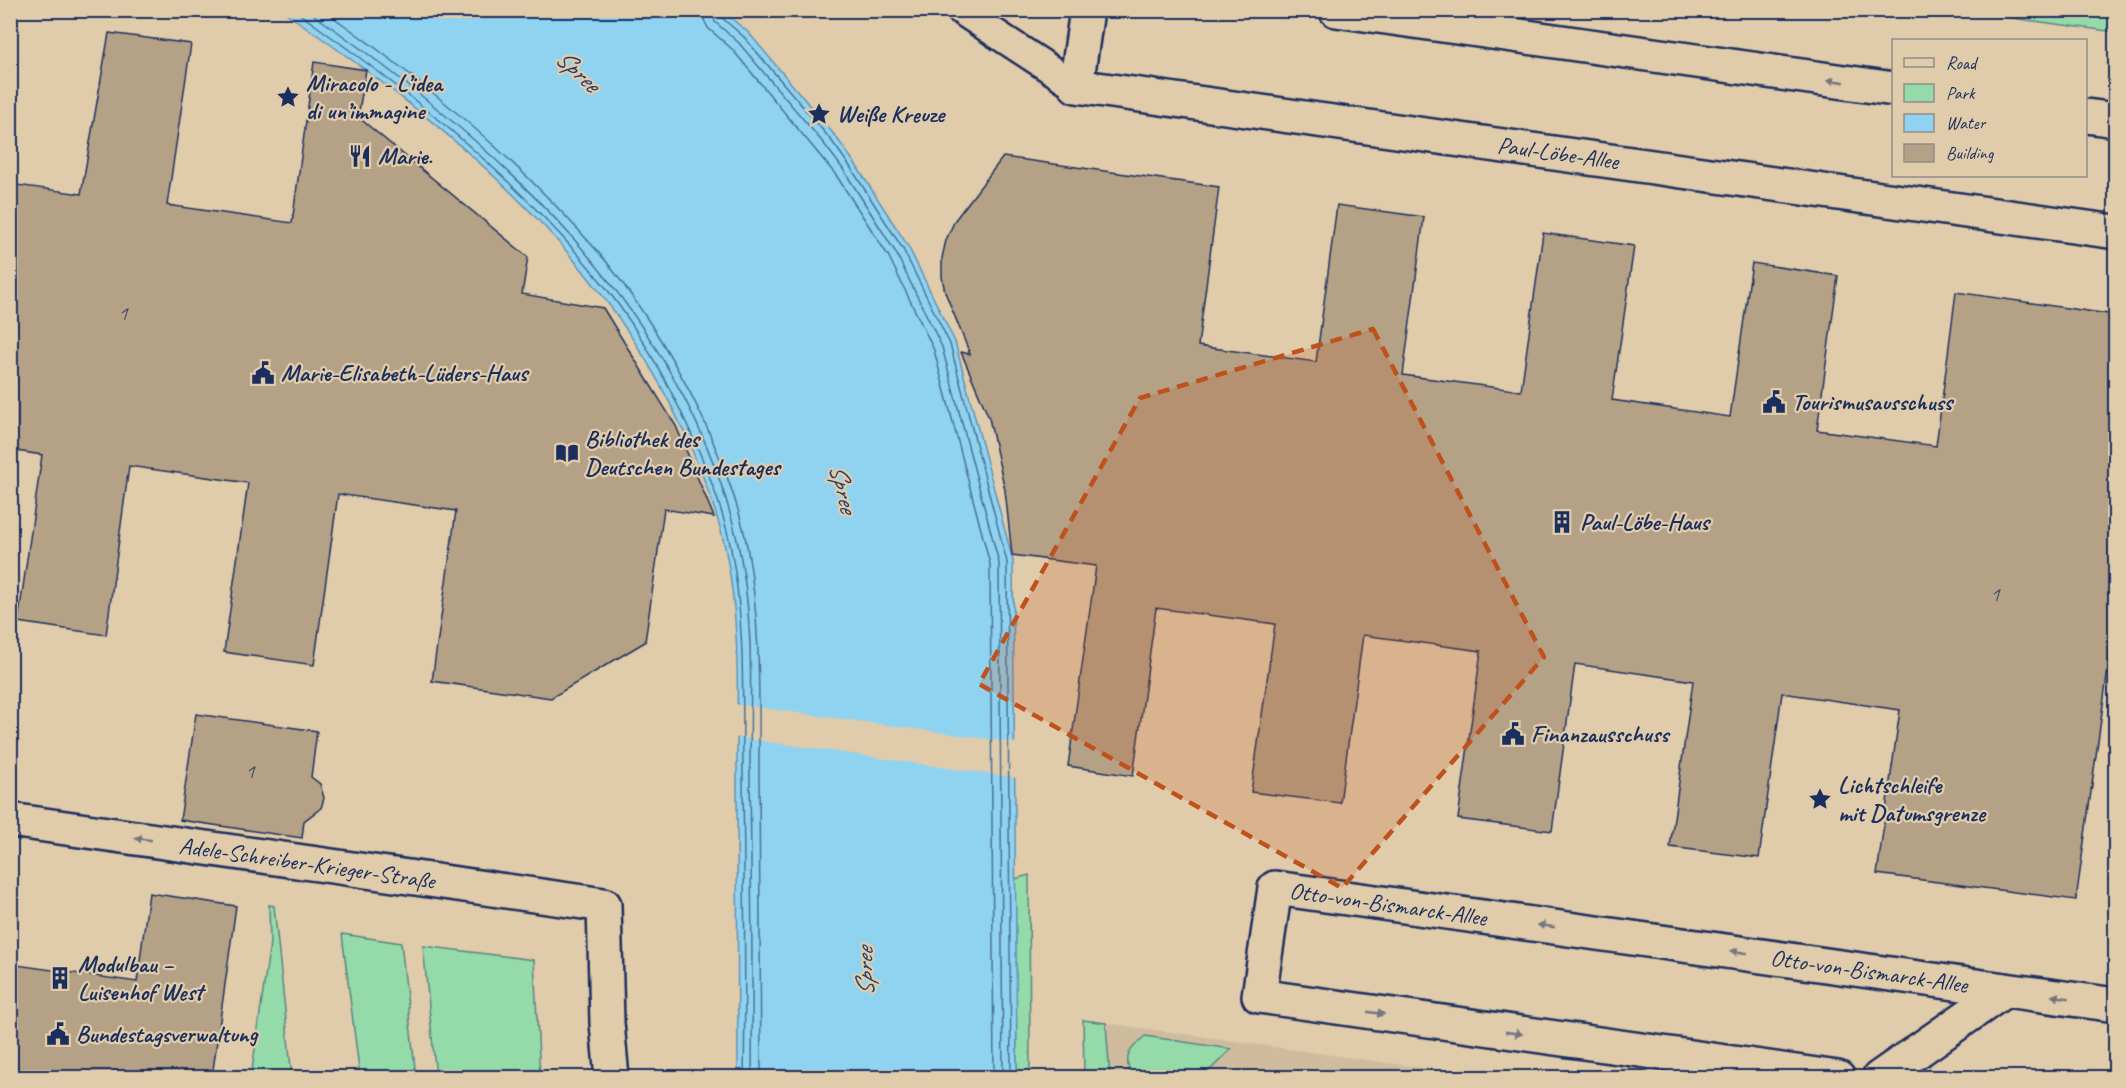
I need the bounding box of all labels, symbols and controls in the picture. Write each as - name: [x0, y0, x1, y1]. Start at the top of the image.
- legend: [1892, 39, 2087, 177]
- water label: Spree: [549, 42, 609, 101]
- text: Road: [1946, 52, 1979, 74]
- place label: Miracolo - L’idea di un’immagine: [306, 68, 444, 126]
- one-way arrow: [1826, 76, 1845, 86]
- text: Park: [1946, 82, 1976, 104]
- place icon: Miracolo - L’idea di un’immagine: [275, 84, 301, 110]
- place label: Weiße Kreuze: [837, 99, 946, 129]
- place icon: Weiße Kreuze: [806, 101, 832, 127]
- text: Water: [1946, 112, 1987, 134]
- street label: Paul-Löbe-Allee: [1496, 130, 1623, 177]
- place label: Marie.: [378, 141, 434, 171]
- text: Building: [1946, 142, 1995, 164]
- restaurant icon: Marie.: [347, 143, 373, 169]
- house number: 1: [118, 300, 129, 326]
- place label: Marie-Elisabeth-Lüders-Haus: [281, 358, 530, 388]
- public building icon: Marie-Elisabeth-Lüders-Haus: [250, 360, 276, 386]
- place label: Tourismusausschuss: [1792, 387, 1955, 417]
- public building icon: Tourismusausschuss: [1761, 389, 1787, 415]
- place label: Bibliothek des Deutschen Bundestages: [585, 424, 782, 482]
- library icon: Bibliothek des Deutschen Bundestages: [554, 440, 580, 466]
- water label: Spree: [822, 460, 866, 519]
- place label: Paul-Löbe-Haus: [1580, 507, 1712, 537]
- building icon: Paul-Löbe-Haus: [1549, 509, 1575, 535]
- house number: 1: [1990, 581, 2001, 607]
- place label: Finanzausschuss: [1531, 719, 1671, 749]
- public building icon: Finanzausschuss: [1500, 721, 1526, 747]
- house number: 1: [245, 758, 256, 784]
- place label: Lichtschleife mit Datumsgrenze: [1838, 770, 1987, 828]
- place icon: Lichtschleife mit Datumsgrenze: [1807, 786, 1833, 812]
- street label: Adele-Schreiber-Krieger-Straße: [177, 830, 439, 896]
- one-way arrow: [133, 835, 152, 844]
- street label: Otto-von-Bismarck-Allee: [1287, 875, 1491, 933]
- one-way arrow: [1536, 921, 1555, 930]
- street label: Otto-von-Bismarck-Allee: [1768, 942, 1972, 1000]
- water label: Spree: [848, 944, 881, 997]
- one-way arrow: [1730, 948, 1749, 957]
- place label: Modulbau – Luisenhof West: [78, 949, 207, 1007]
- building icon: Modulbau – Luisenhof West: [47, 965, 73, 991]
- one-way arrow: [2051, 993, 2070, 1002]
- one-way arrow: [1366, 1008, 1385, 1017]
- place label: Bundestagsverwaltung: [76, 1019, 260, 1049]
- public building icon: Bundestagsverwaltung: [45, 1021, 71, 1047]
- one-way arrow: [1504, 1028, 1523, 1037]

